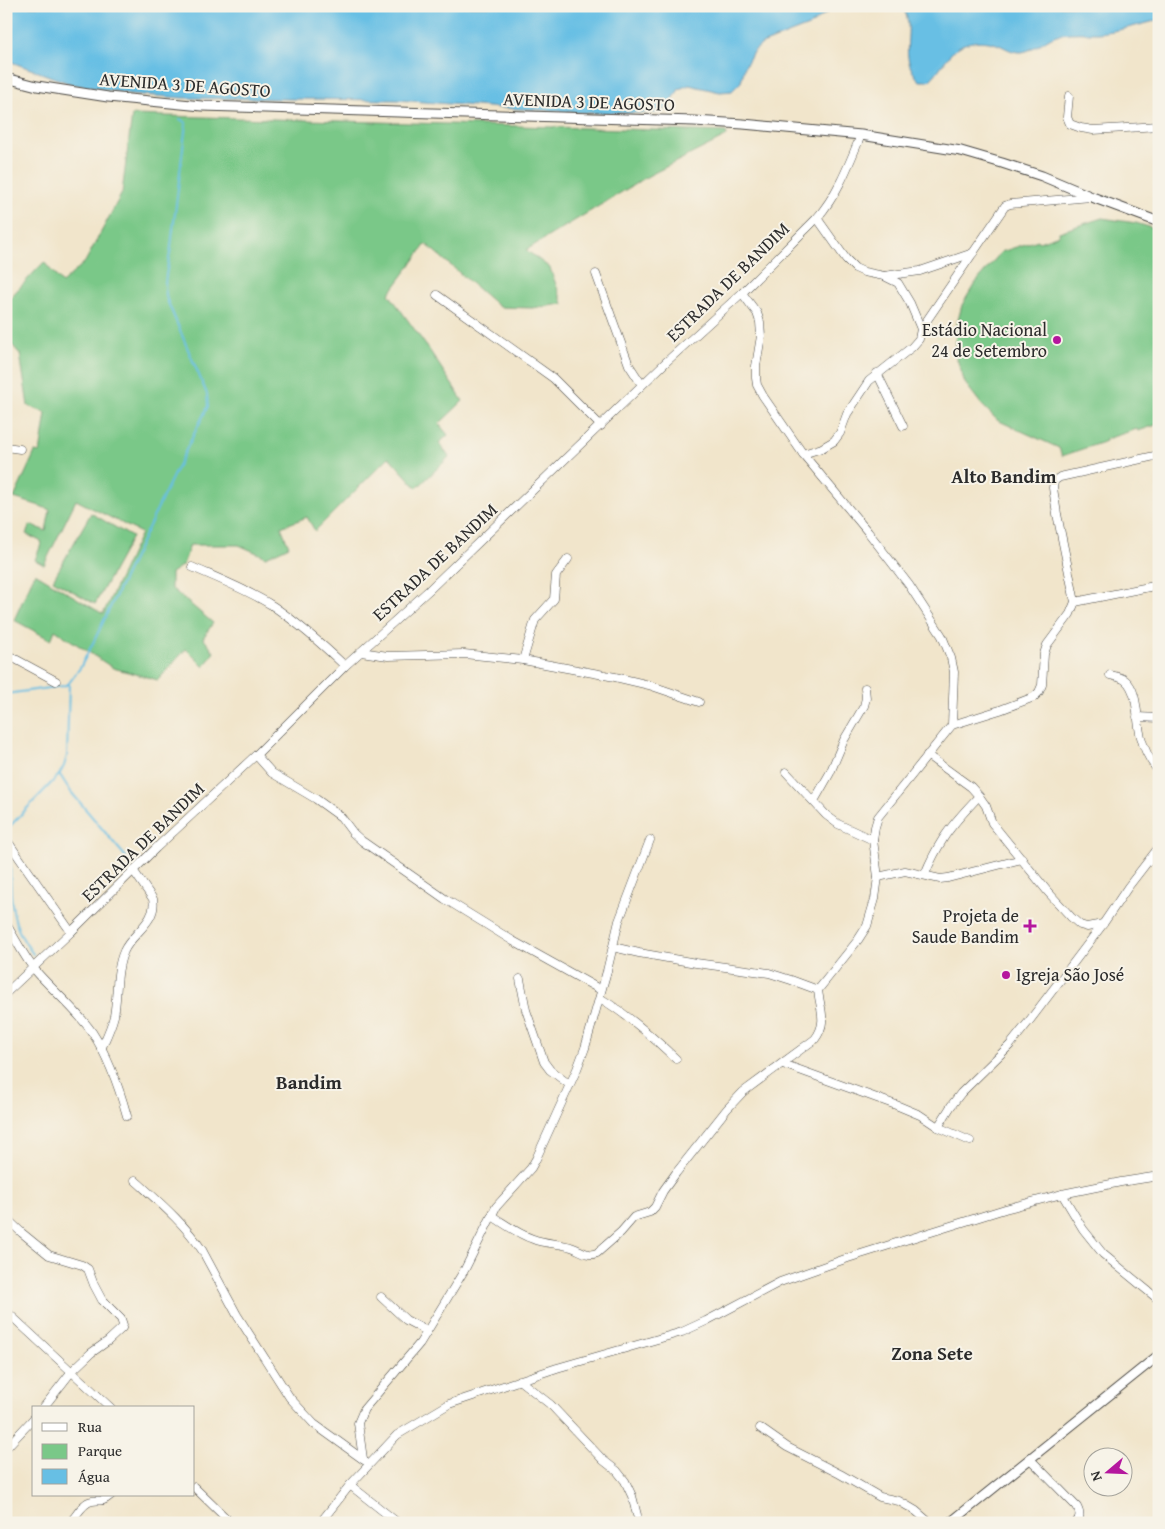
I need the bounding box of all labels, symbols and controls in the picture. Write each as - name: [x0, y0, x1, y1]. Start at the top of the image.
- street label: AVENIDA 3 DE AGOSTO: [98, 65, 272, 104]
- street label: AVENIDA 3 DE AGOSTO: [503, 85, 675, 118]
- street label: ESTRADA DE BANDIM: [660, 215, 796, 348]
- place label: Estádio Nacional 24 de Setembro: [922, 316, 1047, 364]
- marker: Estádio Nacional 24 de Setembro: [1051, 334, 1063, 346]
- district label: Alto Bandim: [951, 462, 1057, 490]
- street label: ESTRADA DE BANDIM: [366, 496, 504, 627]
- street label: ESTRADA DE BANDIM: [75, 775, 211, 908]
- place label: Projeta de Saude Bandim: [912, 902, 1019, 950]
- marker: Projeta de Saude Bandim: [1023, 919, 1037, 933]
- place label: Igreja São José: [1016, 961, 1124, 988]
- marker: Igreja São José: [1000, 969, 1012, 981]
- district label: Bandim: [276, 1068, 343, 1096]
- district label: Zona Sete: [891, 1339, 973, 1367]
- legend: [32, 1406, 195, 1496]
- text: Rua: [78, 1416, 102, 1437]
- text: Parque: [78, 1440, 122, 1461]
- north arrow: [1082, 1446, 1132, 1496]
- text: Água: [78, 1466, 110, 1487]
- text: N: [1085, 1468, 1107, 1484]

